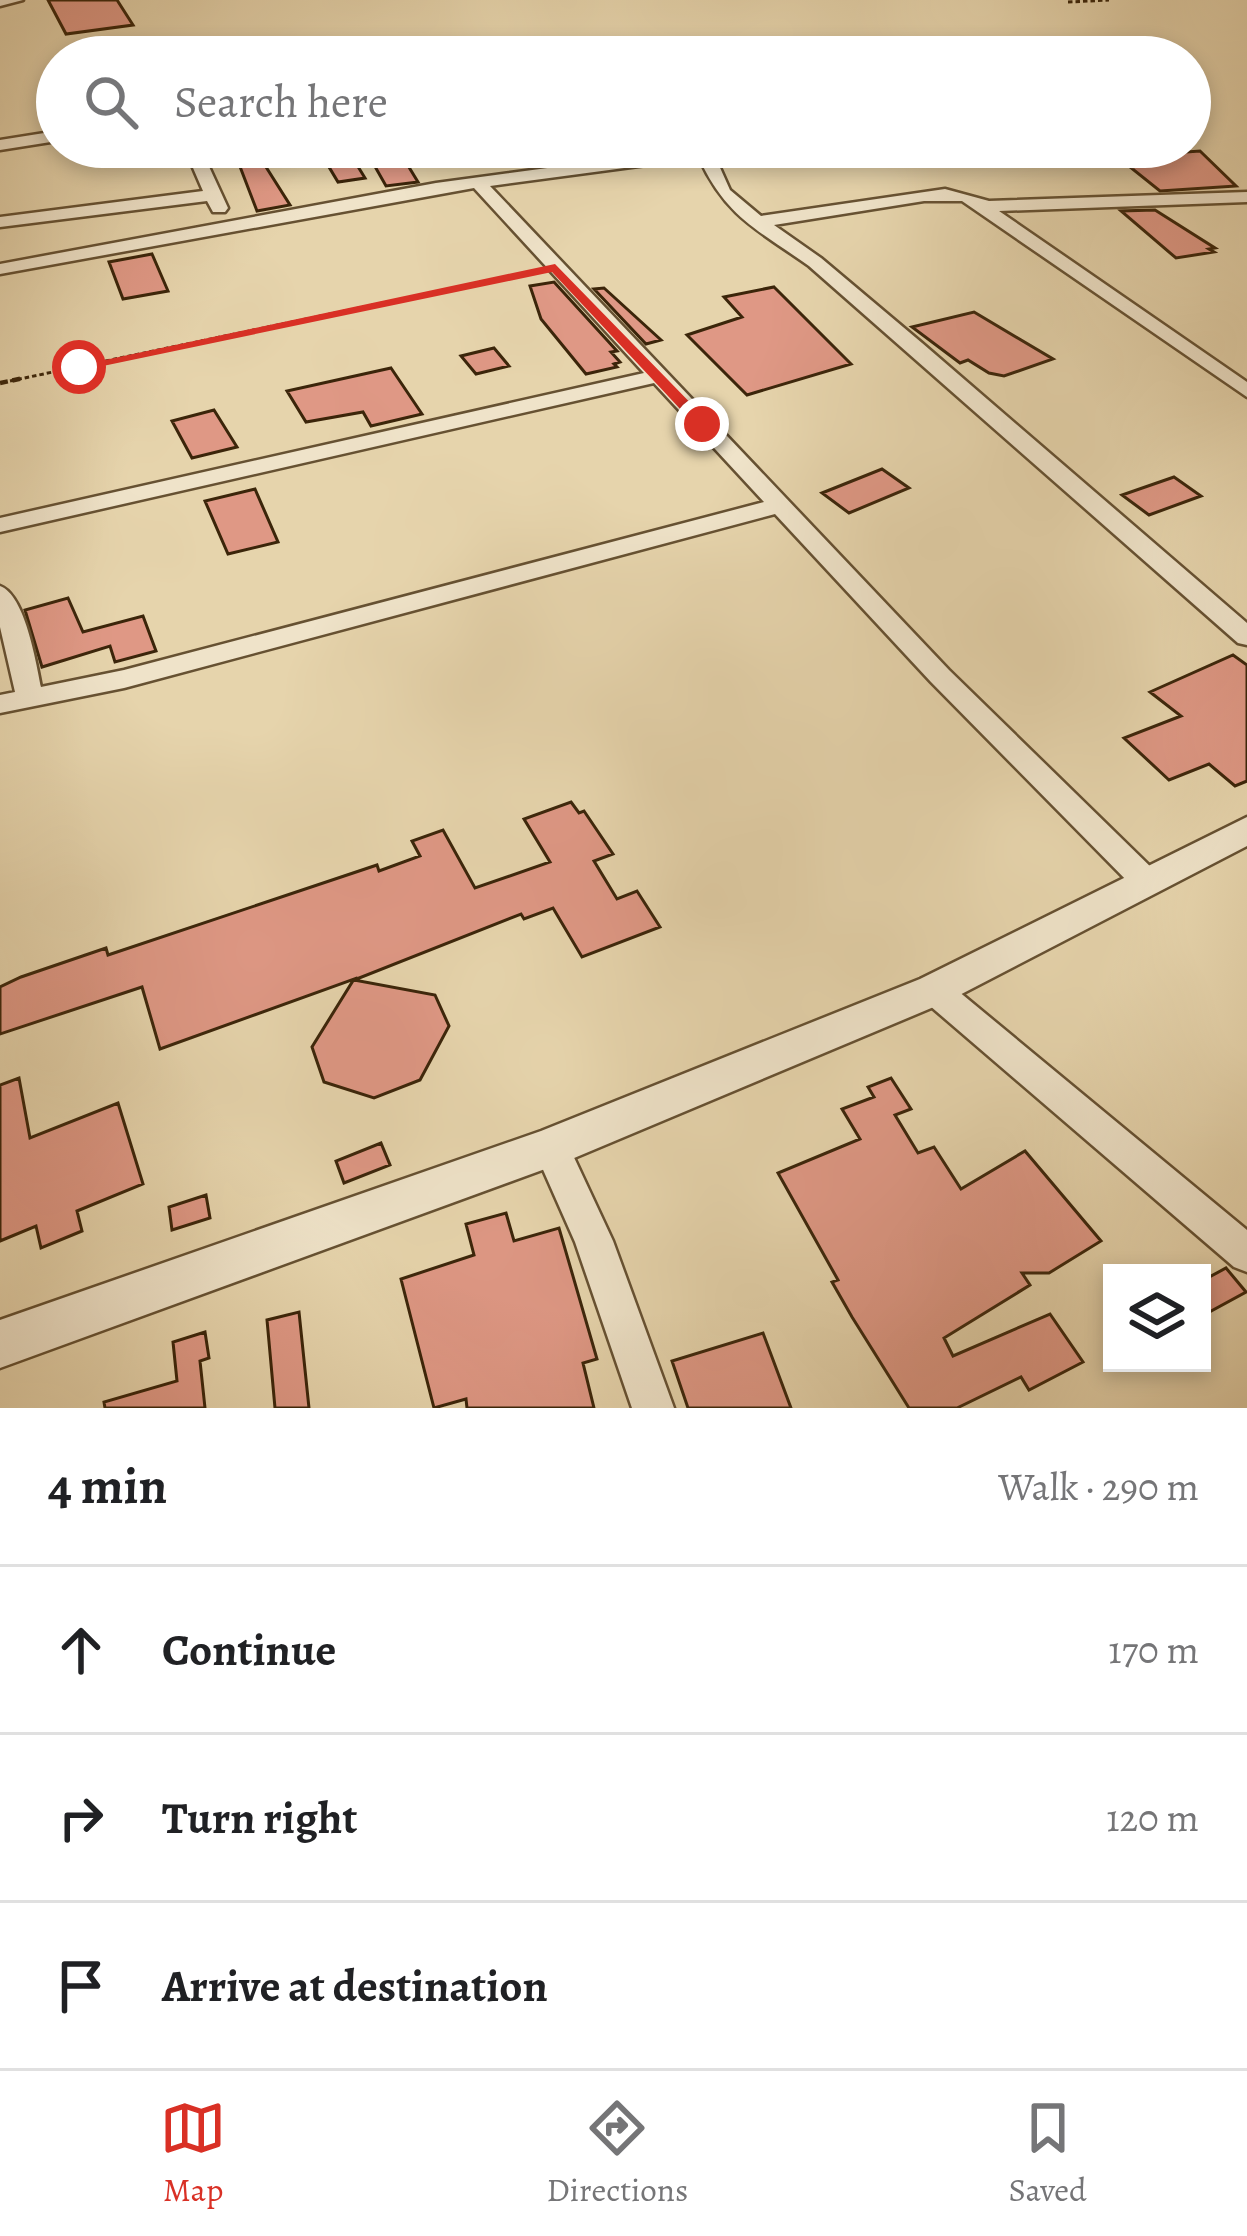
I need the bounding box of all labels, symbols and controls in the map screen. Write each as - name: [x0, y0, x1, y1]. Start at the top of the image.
- search box: [36, 36, 1211, 168]
- icon: search: [78, 69, 144, 135]
- text: Search here: [174, 71, 388, 133]
- route start: [52, 340, 106, 394]
- route end: [675, 397, 729, 451]
- map controls: [1103, 1264, 1211, 1372]
- button: layers: [1103, 1264, 1211, 1372]
- text: 4 min: [48, 1451, 167, 1521]
- text: Walk · 290 m: [998, 1460, 1199, 1513]
- icon: ahead: [48, 1617, 114, 1683]
- text: Continue: [162, 1619, 336, 1681]
- text: 170 m: [1108, 1623, 1199, 1676]
- icon: right: [48, 1785, 114, 1851]
- text: Turn right: [162, 1787, 357, 1849]
- text: 120 m: [1106, 1791, 1199, 1844]
- icon: arrive: [48, 1953, 114, 2019]
- text: Arrive at destination: [162, 1955, 548, 2017]
- tab: Map: [160, 2095, 226, 2212]
- tab: Directions: [547, 2095, 688, 2212]
- tab: Saved: [1009, 2095, 1087, 2212]

